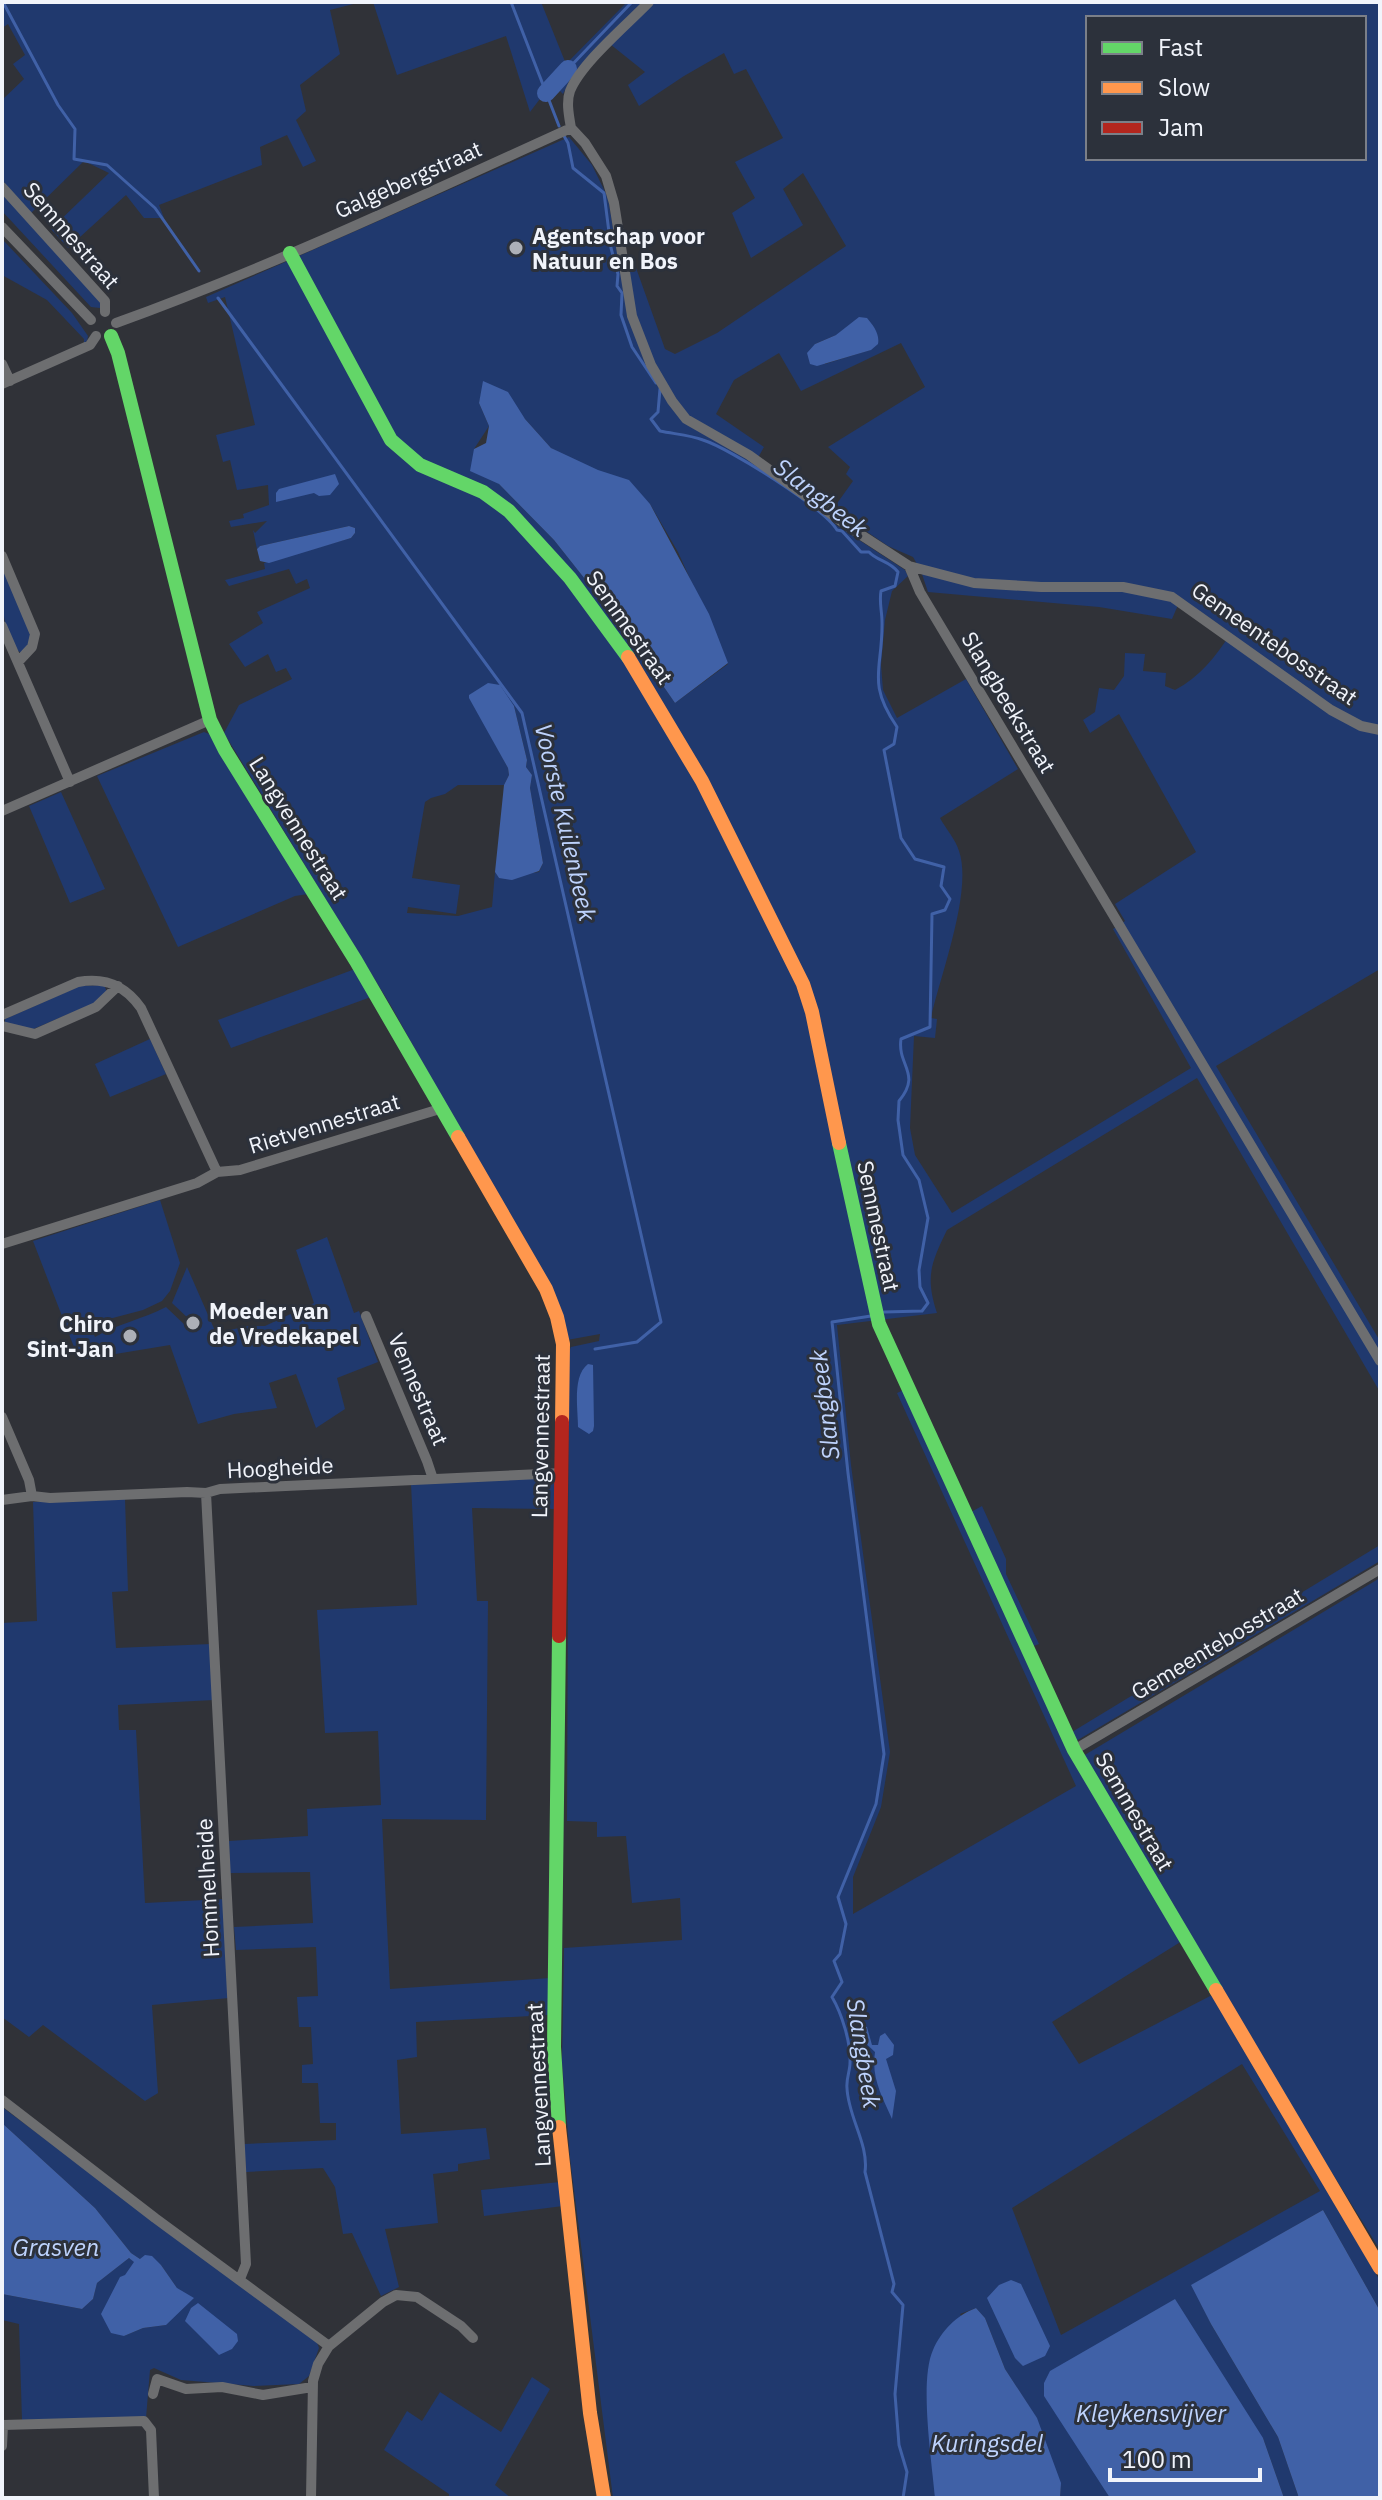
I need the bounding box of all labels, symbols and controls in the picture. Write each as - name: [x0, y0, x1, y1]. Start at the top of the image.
- legend: [1086, 16, 1366, 160]
- text: Fast: [1158, 31, 1203, 63]
- text: Slow: [1158, 71, 1210, 103]
- text: Jam: [1158, 111, 1204, 143]
- street label: Galgebergstraat: [330, 134, 486, 224]
- street label: Semmestraat: [17, 175, 127, 295]
- place label: Agentschap voor Natuur en Bos: [532, 221, 705, 275]
- marker: Agentschap voor Natuur en Bos: [507, 239, 525, 257]
- water label: Slangbeek: [768, 450, 875, 544]
- street label: Semmestraat: [580, 564, 680, 690]
- street label: Gemeentebosstraat: [1186, 575, 1364, 711]
- street label: Slangbeekstraat: [955, 626, 1063, 778]
- water label: Voorste Kuilenbeek: [528, 720, 604, 924]
- street label: Langvennestraat: [243, 751, 355, 905]
- street label: Rietvennestraat: [245, 1086, 403, 1160]
- street label: Semmestraat: [851, 1158, 907, 1294]
- place label: Moeder van de Vredekapel: [209, 1296, 359, 1350]
- place label: Chiro Sint-Jan: [26, 1309, 114, 1363]
- marker: Moeder van de Vredekapel: [184, 1314, 202, 1332]
- marker: Chiro Sint-Jan: [121, 1327, 139, 1345]
- street label: Vennestraat: [382, 1328, 456, 1450]
- water label: Slangbeek: [801, 1348, 847, 1462]
- street label: Langvennestraat: [524, 1354, 556, 1518]
- street label: Hoogheide: [226, 1450, 334, 1484]
- street label: Gemeentebosstraat: [1125, 1580, 1309, 1706]
- street label: Semmestraat: [1089, 1746, 1181, 1876]
- street label: Hommelheide: [189, 1818, 225, 1958]
- water label: Slangbeek: [840, 1996, 889, 2111]
- street label: Langvennestraat: [519, 2002, 557, 2168]
- water label: Grasven: [13, 2231, 99, 2263]
- water label: Kleykensvijver: [1076, 2397, 1227, 2429]
- water label: Kuringsdel: [931, 2427, 1044, 2459]
- scale bar: [1110, 2432, 1260, 2482]
- text: 100 m: [1122, 2443, 1192, 2475]

